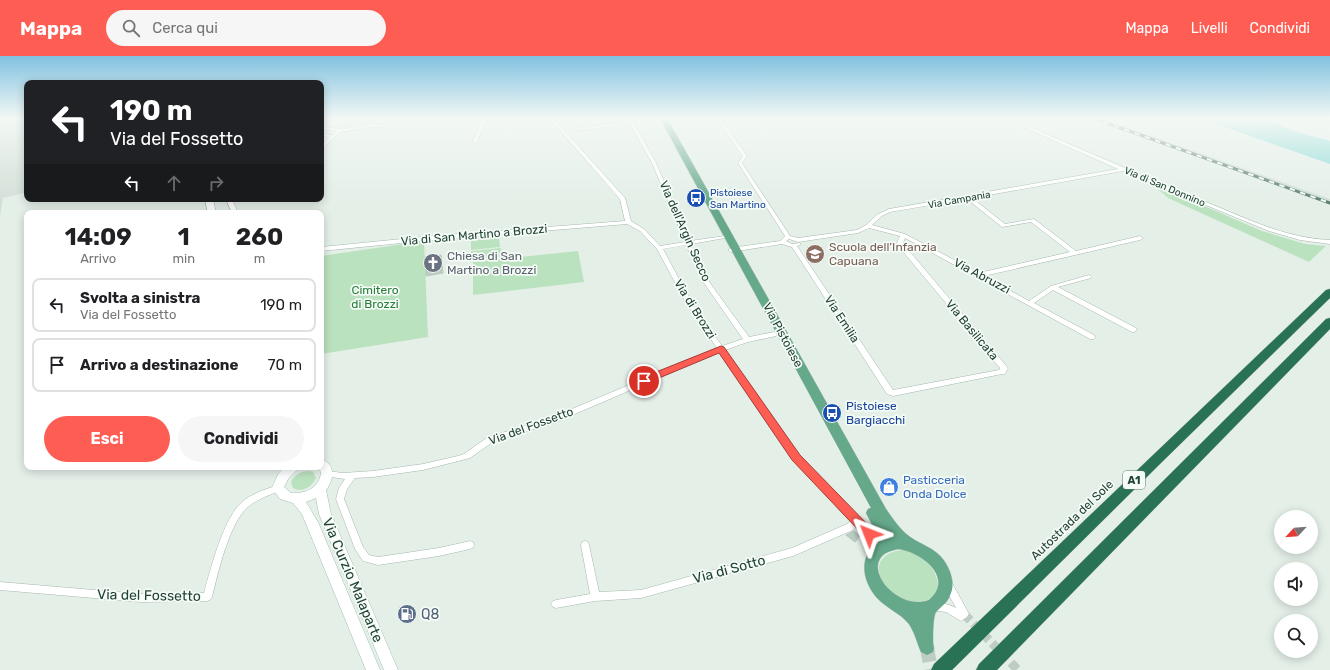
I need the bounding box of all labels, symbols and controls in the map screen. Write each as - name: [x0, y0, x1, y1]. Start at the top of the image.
- search box: [106, 10, 386, 46]
- text: Mappa: [20, 17, 82, 40]
- icon: search: [120, 17, 142, 39]
- text: Cerca qui: [152, 19, 218, 37]
- text: Mappa: [1125, 20, 1169, 37]
- text: Livelli: [1191, 20, 1228, 37]
- text: Condividi: [1250, 20, 1310, 37]
- text: 190 m: [110, 94, 193, 127]
- icon: left: [44, 96, 96, 148]
- text: Via del Fossetto: [110, 128, 243, 150]
- street label: Via di San Donnino: [1122, 164, 1207, 210]
- icon: left: [121, 172, 143, 194]
- icon: ahead: [163, 172, 185, 194]
- icon: right: [205, 172, 227, 194]
- street label: Via dell'Argin Secco: [656, 178, 714, 284]
- bus stop icon: Pistoiese San Martino: [685, 187, 707, 209]
- place label: Pistoiese San Martino: [710, 187, 766, 211]
- street label: Via Campania: [927, 189, 991, 211]
- street label: Via di San Martino a Brozzi: [400, 222, 548, 248]
- text: 14:09: [65, 223, 132, 251]
- text: 1: [178, 223, 190, 251]
- text: 260: [236, 223, 283, 251]
- place label: Scuola dell’Infanzia Capuana: [829, 240, 937, 268]
- school or university icon: Scuola dell’Infanzia Capuana: [804, 243, 826, 265]
- place label: Chiesa di San Martino a Brozzi: [447, 249, 536, 277]
- text: Arrivo: [80, 251, 116, 266]
- text: min: [172, 251, 195, 266]
- text: m: [254, 251, 265, 266]
- church icon: Chiesa di San Martino a Brozzi: [422, 252, 444, 274]
- street label: Via Abruzzi: [951, 255, 1013, 297]
- street label: Via di Brozzi: [671, 277, 719, 341]
- park label: Cimitero di Brozzi: [351, 283, 399, 311]
- text: Svolta a sinistra: [80, 289, 200, 307]
- street label: Via Emilia: [822, 293, 862, 345]
- icon: left: [46, 294, 68, 316]
- text: 190 m: [260, 296, 302, 314]
- street label: Via Basilicata: [943, 297, 1001, 363]
- street label: Via Pistoiese: [760, 300, 806, 370]
- text: Via del Fossetto: [80, 307, 176, 322]
- icon: arrive: [46, 354, 68, 376]
- text: Arrivo a destinazione: [80, 356, 238, 374]
- text: 70 m: [268, 356, 302, 374]
- pin: [627, 364, 661, 398]
- icon: arrive: [633, 370, 655, 392]
- place label: Pistoiese Bargiacchi: [846, 399, 905, 427]
- bus stop icon: Pistoiese Bargiacchi: [821, 402, 843, 424]
- street label: Via del Fossetto: [487, 404, 575, 448]
- button: Esci: [44, 416, 170, 462]
- button: Condividi: [178, 416, 304, 462]
- road number: A1: [1123, 471, 1145, 489]
- place label: Pasticceria Onda Dolce: [903, 473, 967, 501]
- shop icon: Pasticceria Onda Dolce: [878, 476, 900, 498]
- street label: Autostrada del Sole: [1028, 477, 1116, 563]
- north arrow: [1274, 510, 1318, 554]
- map controls: [1274, 510, 1318, 658]
- position arrow: [848, 513, 890, 555]
- street label: Via Curzio Malaparte: [319, 515, 386, 645]
- street label: Via di Sotto: [691, 552, 767, 587]
- button: sound: [1274, 562, 1318, 606]
- street label: Via del Fossetto: [97, 586, 201, 605]
- fuel station icon: Q8: [396, 603, 418, 625]
- place label: Q8: [421, 606, 439, 623]
- button: search: [1274, 614, 1318, 658]

